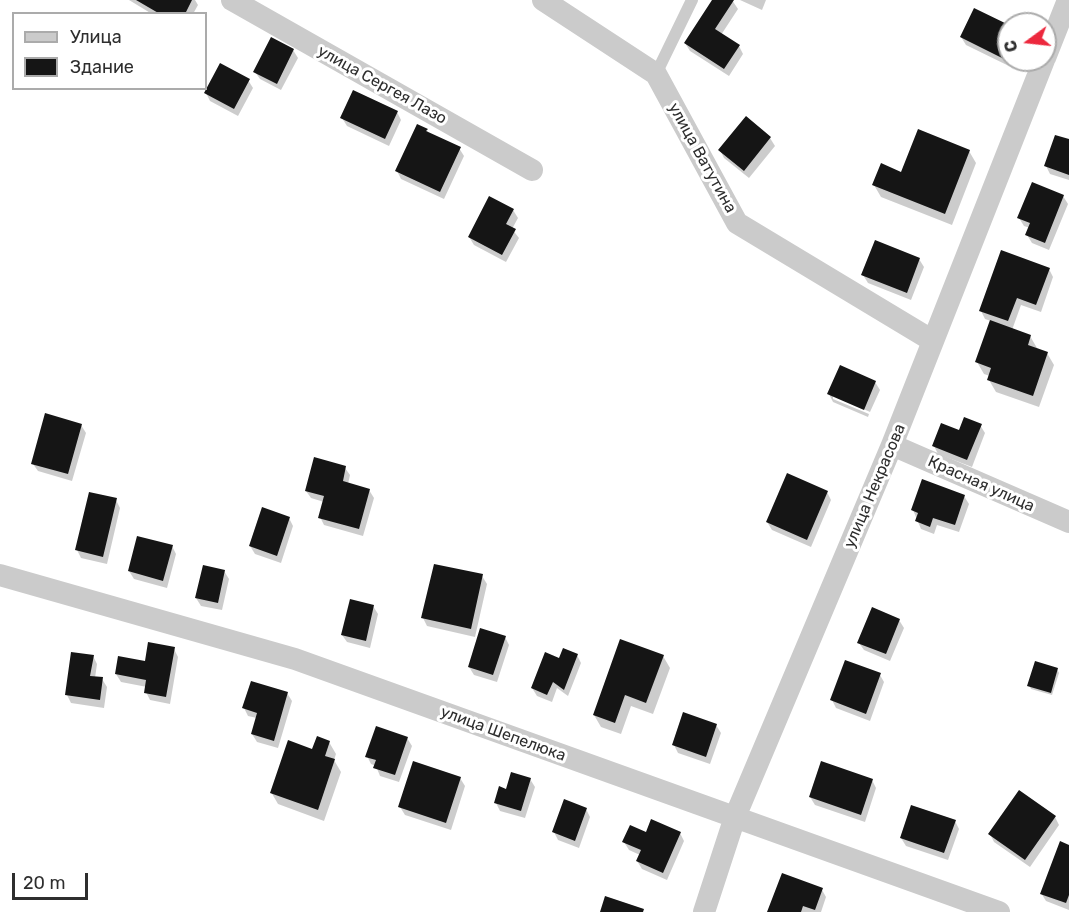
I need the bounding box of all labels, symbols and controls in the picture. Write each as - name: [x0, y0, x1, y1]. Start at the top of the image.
- legend: [12, 12, 207, 90]
- north arrow: [997, 12, 1057, 72]
- text: Улица: [70, 26, 122, 48]
- text: С: [1000, 38, 1022, 54]
- street label: улица Сергея Лазо: [314, 41, 450, 129]
- text: Здание: [70, 56, 134, 78]
- street label: улица Ватутина: [664, 100, 740, 216]
- street label: улица Некрасова: [840, 421, 910, 551]
- street label: Красная улица: [925, 452, 1037, 516]
- street label: улица Шепелюка: [438, 702, 568, 766]
- scale bar: [15, 861, 92, 899]
- text: 20 m: [23, 872, 65, 894]

